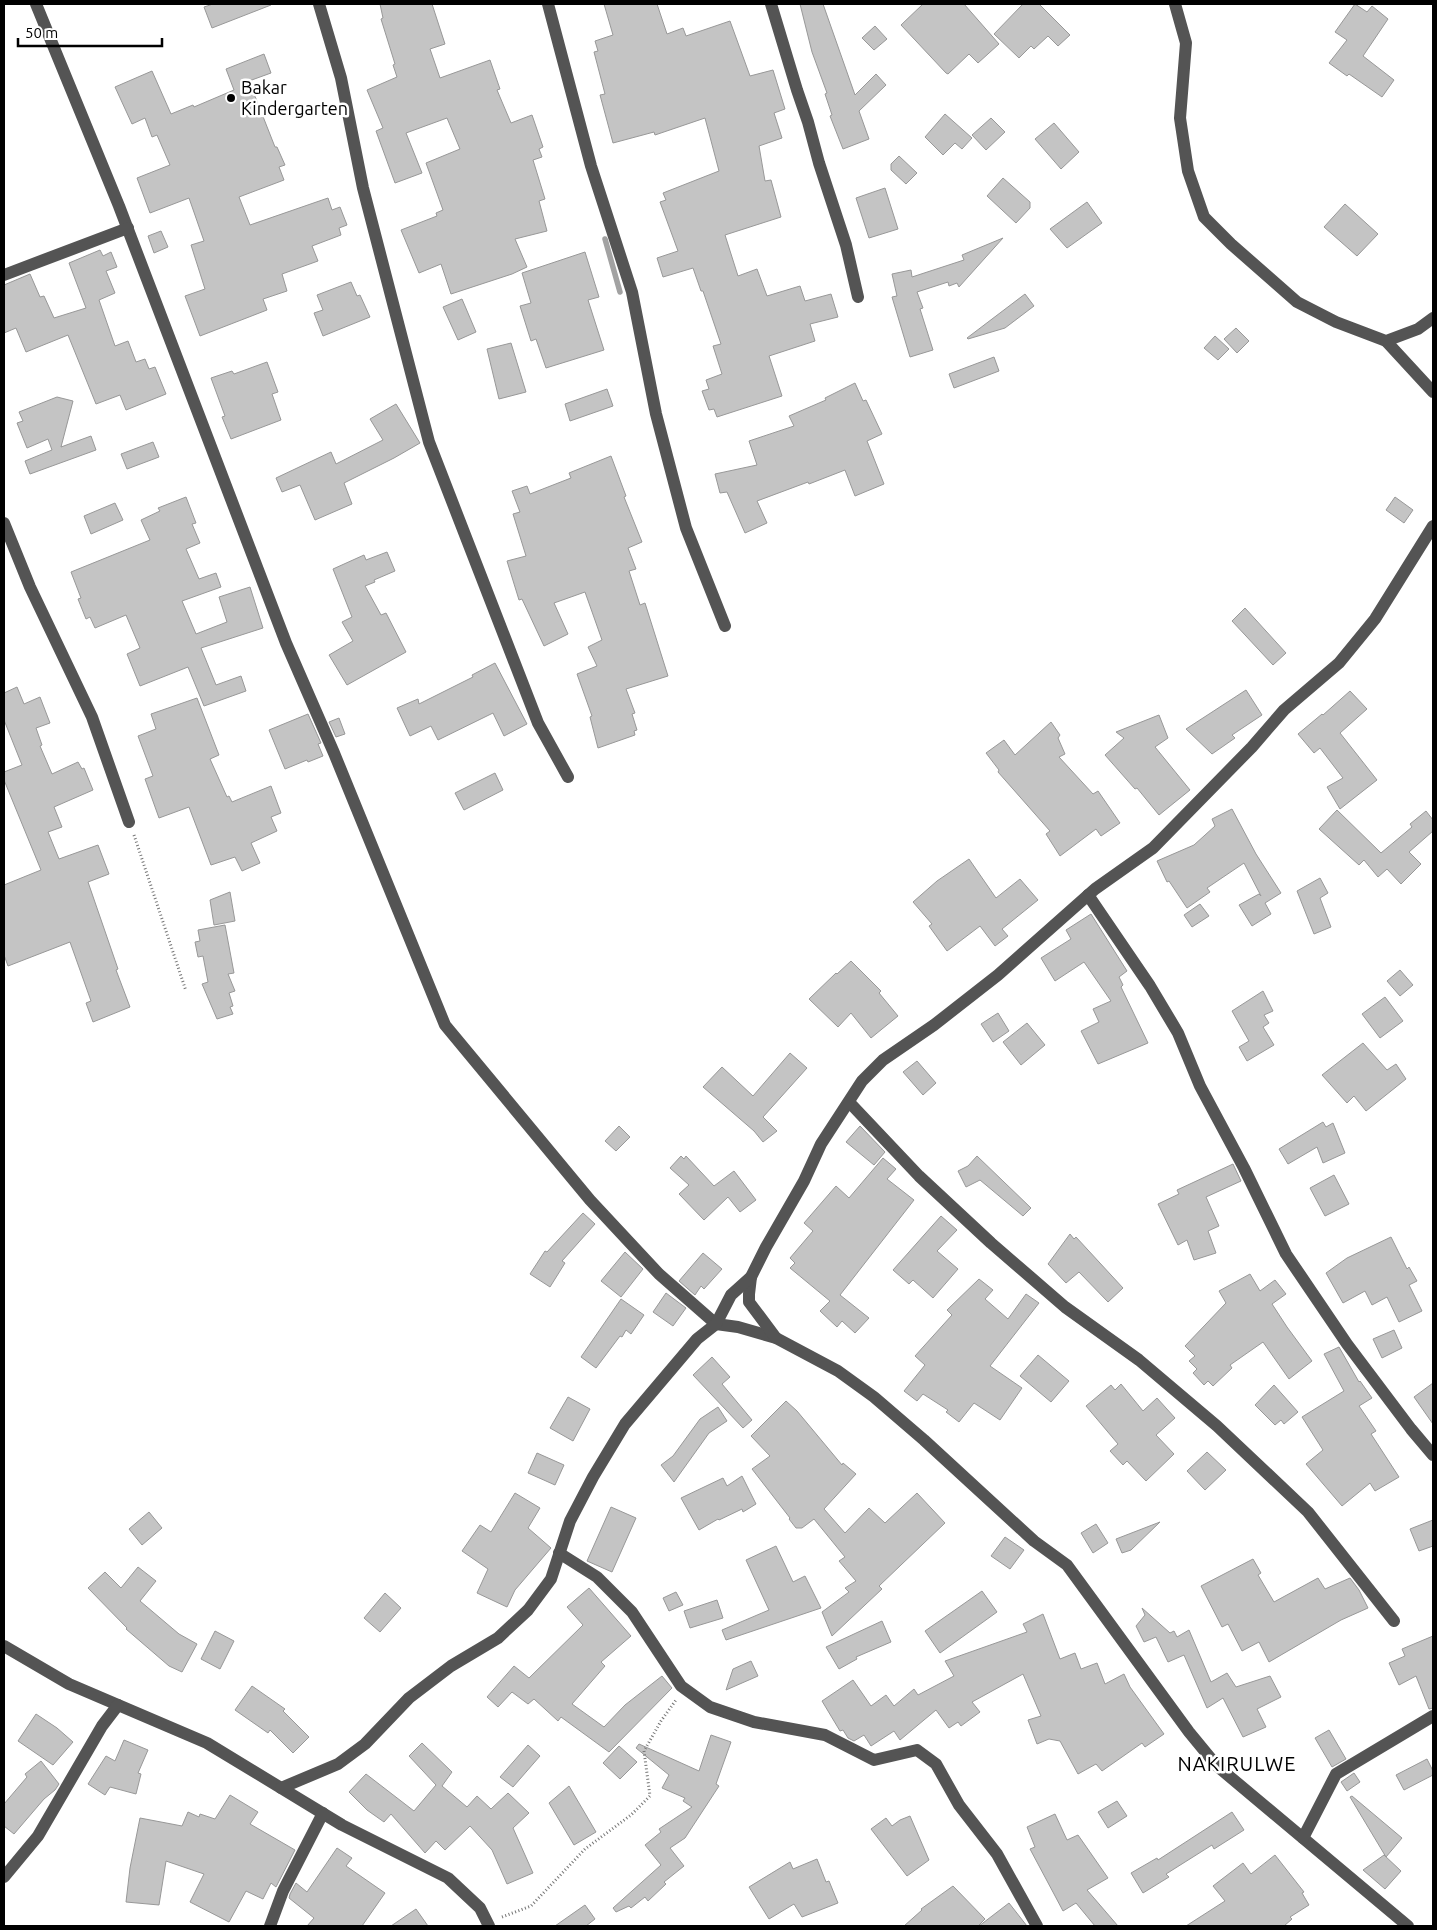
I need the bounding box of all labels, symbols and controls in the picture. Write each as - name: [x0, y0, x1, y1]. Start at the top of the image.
- scale bar: [18, 15, 161, 47]
- text: 50 m: [25, 24, 58, 41]
- place label: Bakar Kindergarten: [241, 77, 348, 118]
- marker: Bakar Kindergarten: [225, 92, 237, 104]
- district label: NAKIRULWE: [1178, 1752, 1296, 1775]

